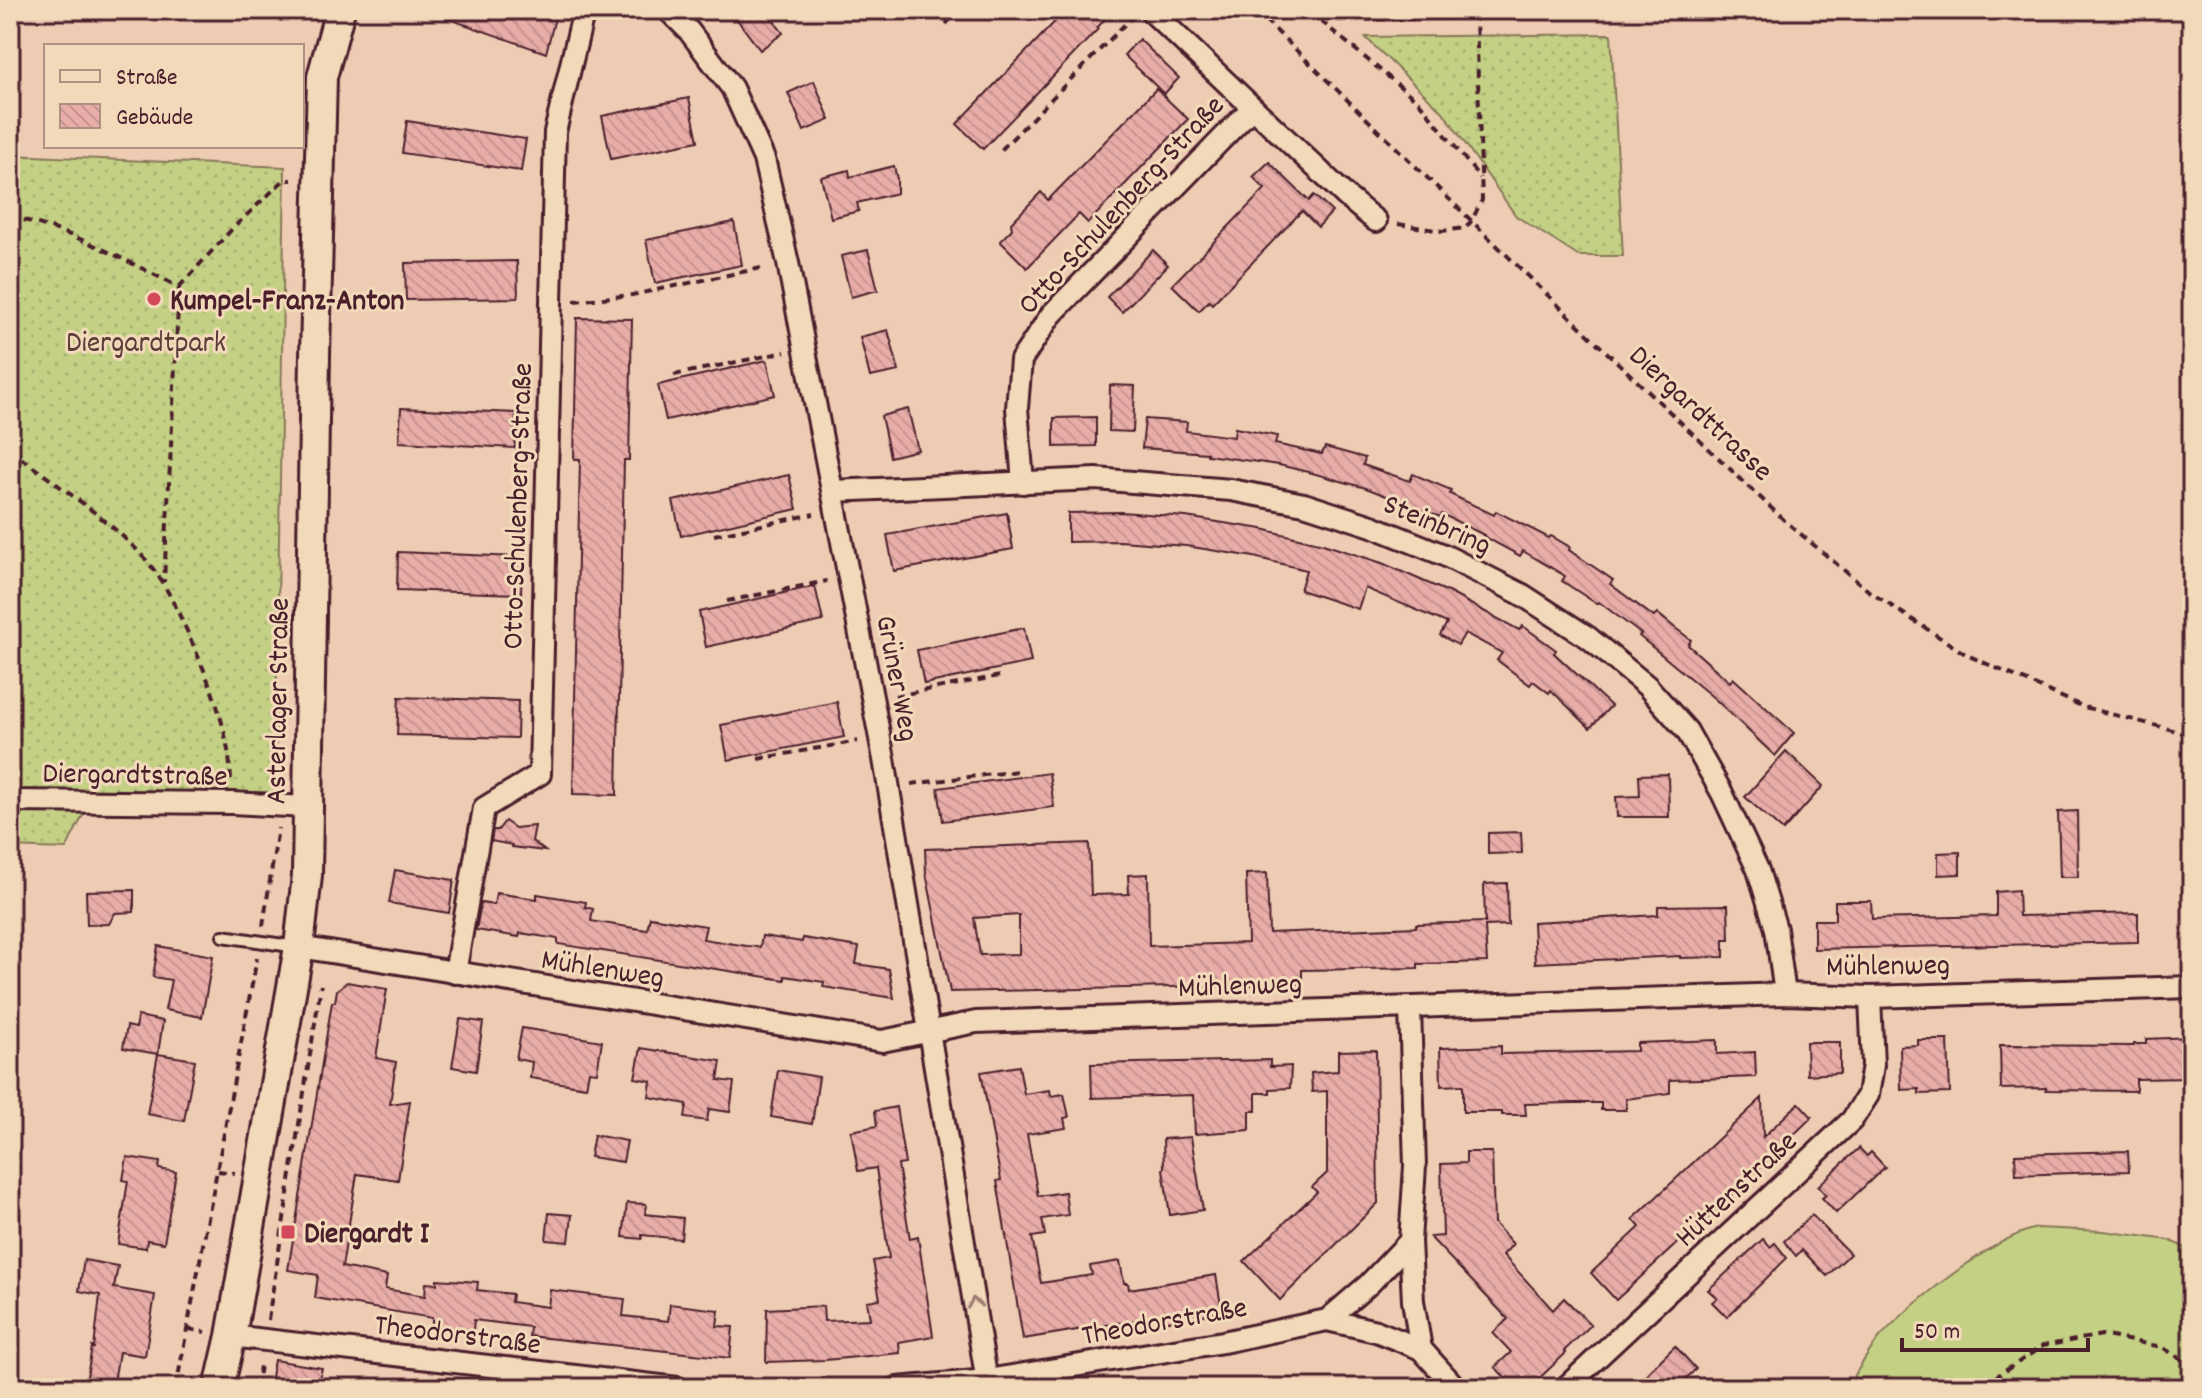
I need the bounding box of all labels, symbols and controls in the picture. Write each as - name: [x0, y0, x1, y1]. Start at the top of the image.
- legend: [44, 44, 304, 148]
- text: Straße: [116, 62, 178, 96]
- street label: Otto-Schulenberg-Straße: [1010, 88, 1237, 327]
- text: Gebäude: [116, 102, 193, 136]
- place label: Kumpel-Franz-Anton: [170, 282, 405, 325]
- marker: Kumpel-Franz-Anton: [145, 290, 163, 308]
- park label: Diergardtpark: [66, 324, 226, 367]
- street label: Diergardttrasse: [1617, 337, 1781, 494]
- street label: Otto-Schulenberg-Straße: [494, 362, 547, 650]
- street label: Steinbring: [1376, 485, 1497, 569]
- street label: Asterlager Straße: [257, 597, 304, 805]
- street label: Grüner Weg: [861, 612, 928, 746]
- street label: Diergardtstraße: [42, 754, 228, 801]
- street label: Mühlenweg: [538, 941, 667, 1002]
- street label: Mühlenweg: [1826, 946, 1951, 991]
- street label: Mühlenweg: [1177, 965, 1303, 1012]
- street label: Hüttenstraße: [1667, 1123, 1809, 1259]
- place label: Diergardt I: [304, 1215, 430, 1258]
- marker: Diergardt I: [279, 1223, 297, 1241]
- street label: Theodorstraße: [1079, 1289, 1251, 1360]
- one-way arrow: [967, 1296, 984, 1310]
- scale bar: [1902, 1302, 2088, 1352]
- street label: Theodorstraße: [372, 1306, 543, 1369]
- text: 50 m: [1914, 1316, 1960, 1350]

